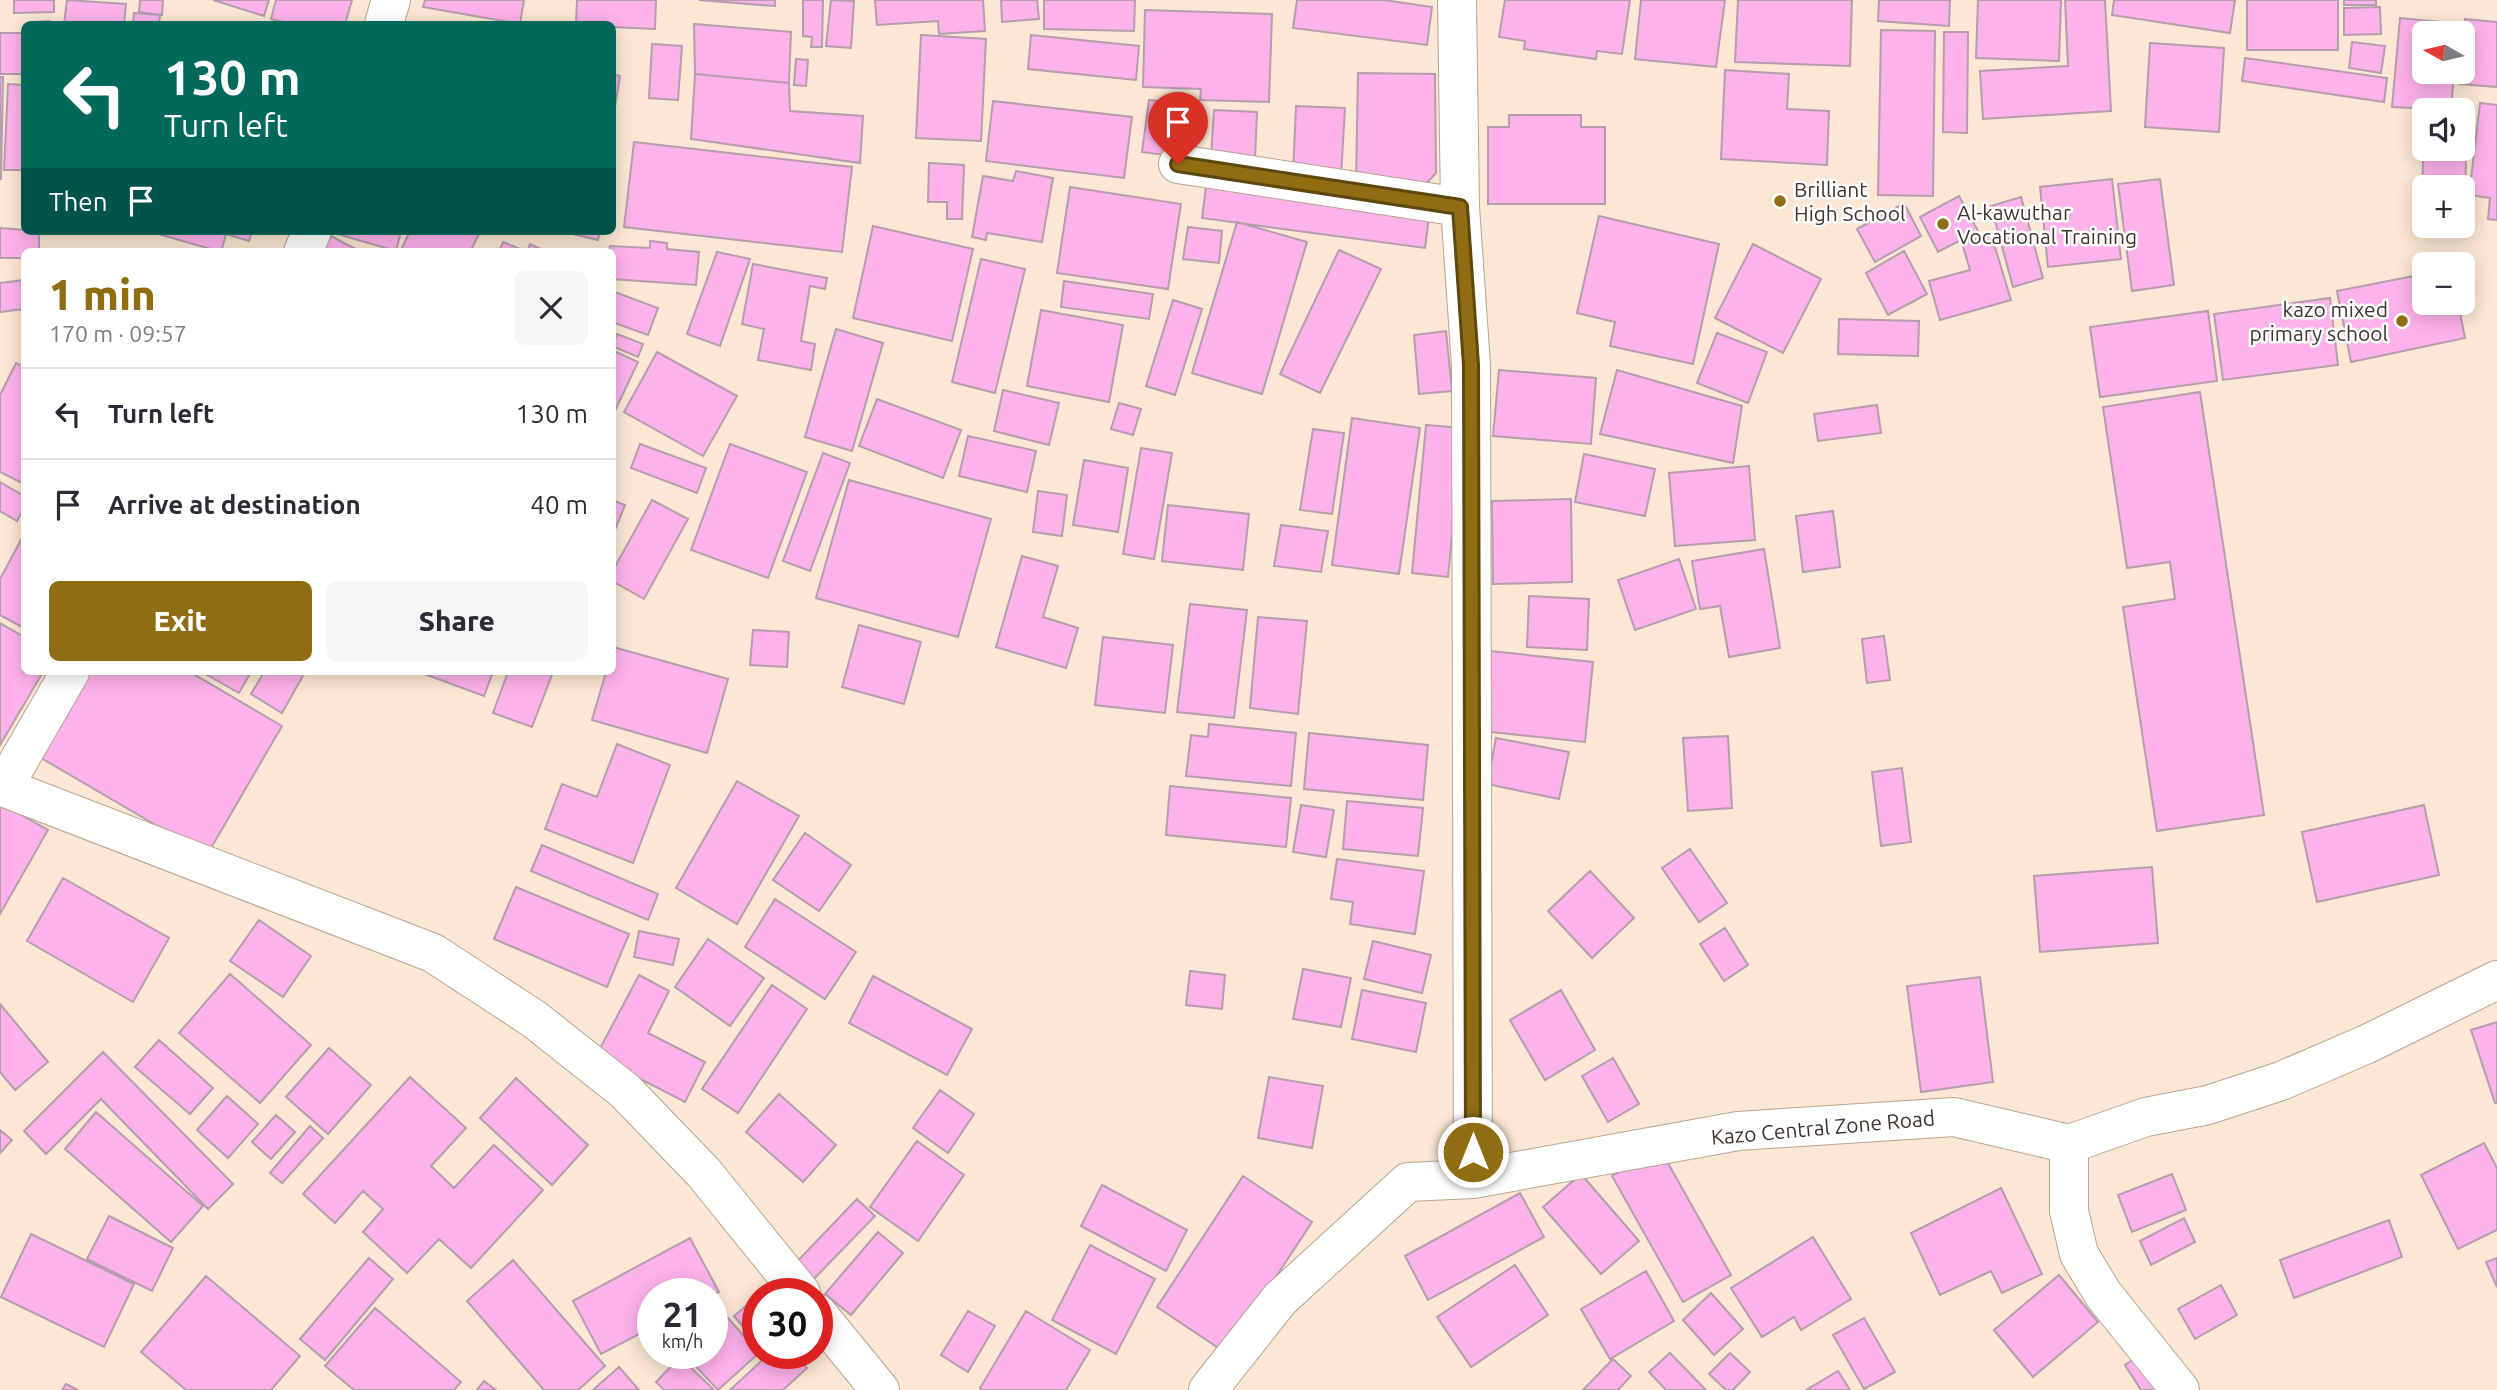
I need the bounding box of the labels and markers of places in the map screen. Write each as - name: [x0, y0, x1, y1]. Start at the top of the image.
- pin: [1148, 92, 1208, 164]
- place label: Brilliant High School: [1794, 177, 1905, 225]
- marker: Brilliant High School: [1772, 193, 1788, 209]
- place label: Al-kawuthar Vocational Training: [1957, 200, 2137, 248]
- marker: Al-kawuthar Vocational Training: [1935, 216, 1951, 232]
- place label: kazo mixed primary school: [2249, 297, 2388, 345]
- marker: kazo mixed primary school: [2394, 313, 2410, 329]

